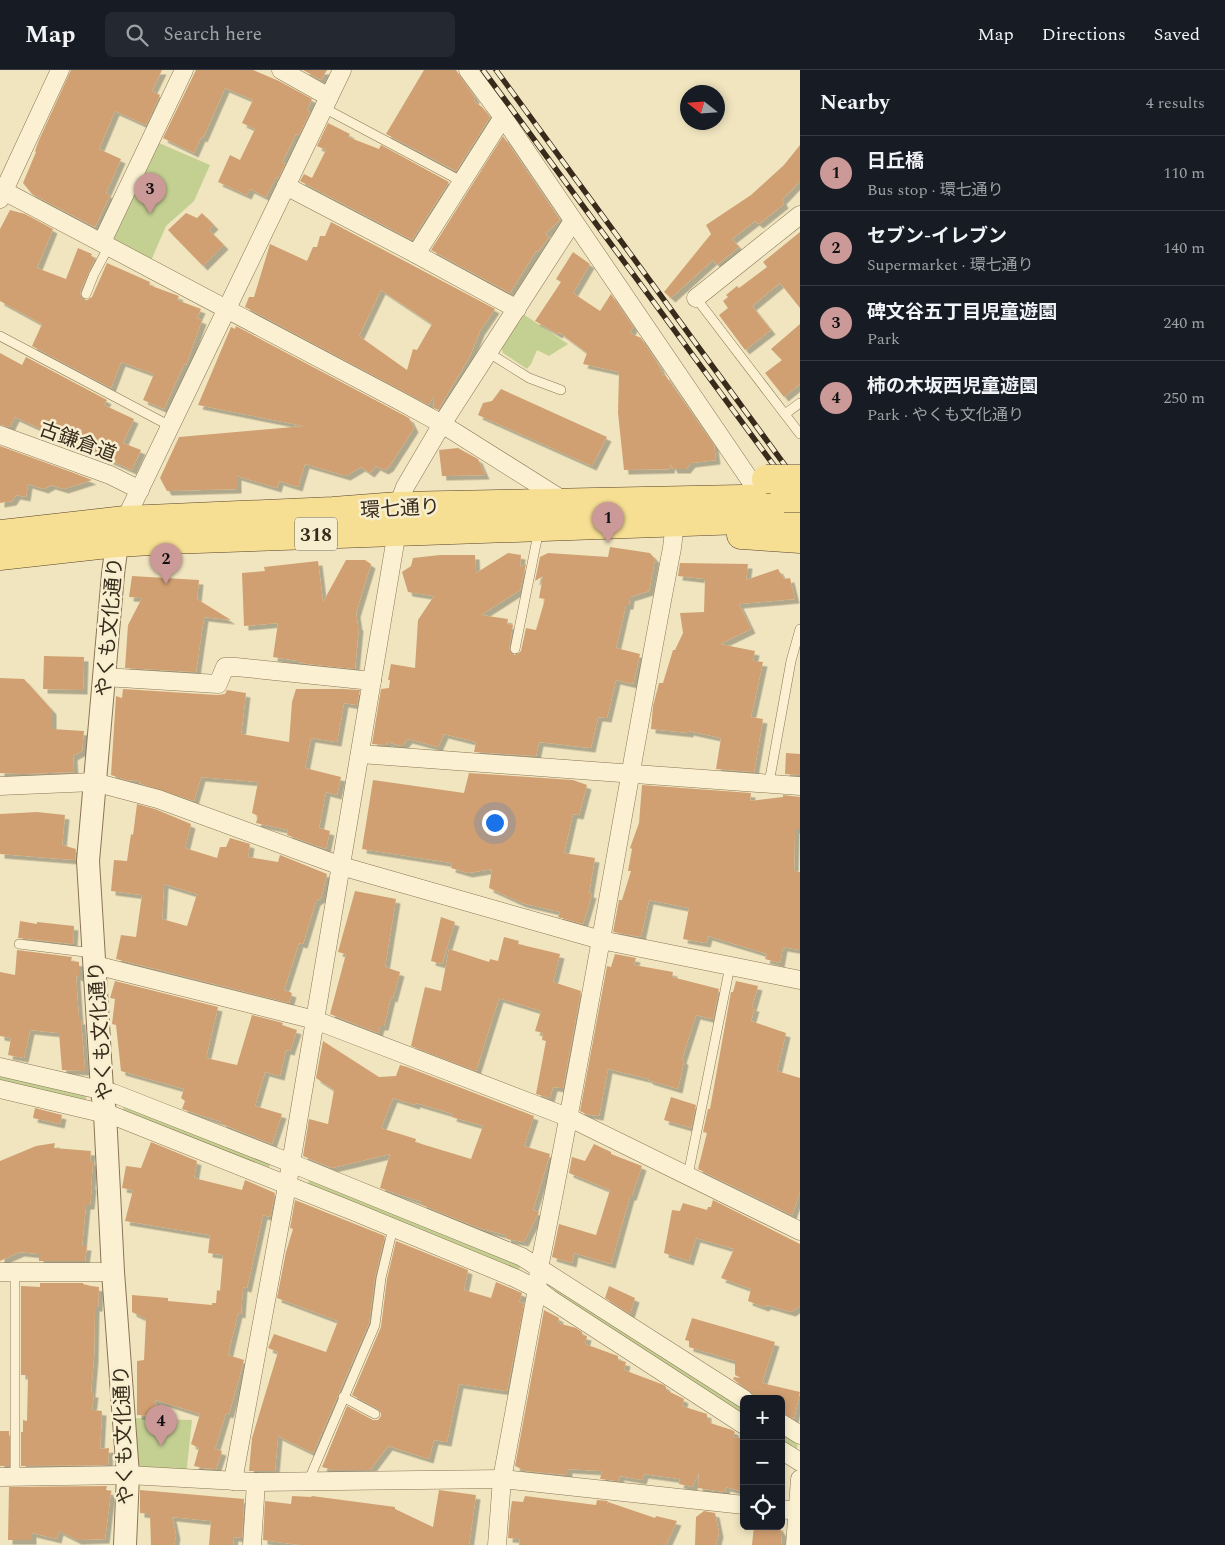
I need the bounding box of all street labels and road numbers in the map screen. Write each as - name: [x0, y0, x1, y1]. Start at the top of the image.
- street label: 古鎌倉道: [35, 414, 120, 470]
- street label: 環七通り: [359, 492, 441, 526]
- road number: 318: [295, 518, 337, 550]
- street label: やくも文化通り: [89, 556, 131, 698]
- street label: やくも文化通り: [81, 960, 121, 1102]
- street label: やくも文化通り: [107, 1364, 141, 1505]

